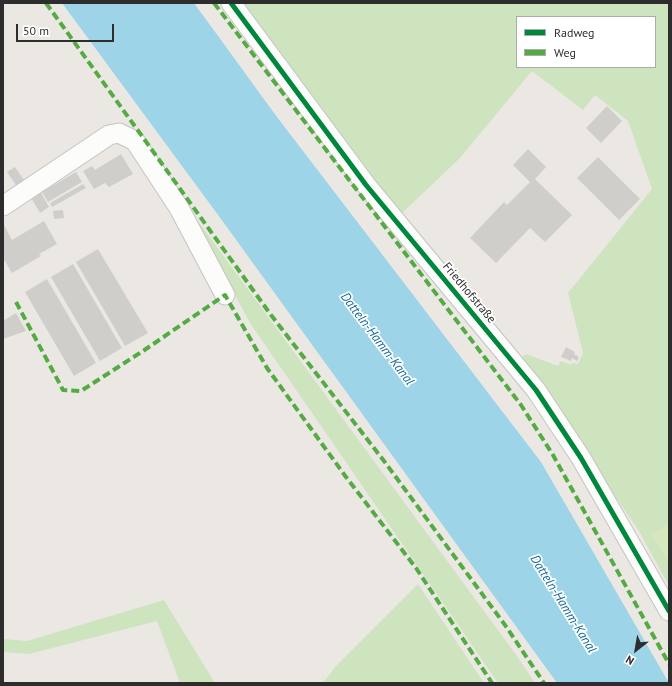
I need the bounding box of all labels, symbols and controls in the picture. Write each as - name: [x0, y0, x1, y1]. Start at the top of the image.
- scale bar: [18, 16, 116, 42]
- legend: [516, 16, 656, 68]
- text: 50 m: [23, 23, 49, 38]
- text: Radweg: [554, 25, 595, 40]
- text: Weg: [554, 45, 576, 60]
- street label: Friedhofstraße: [439, 260, 499, 326]
- water label: Datteln-Hamm-Kanal: [337, 289, 417, 389]
- water label: Datteln-Hamm-Kanal: [527, 552, 599, 656]
- north arrow: [616, 630, 656, 670]
- text: N: [623, 652, 637, 668]

